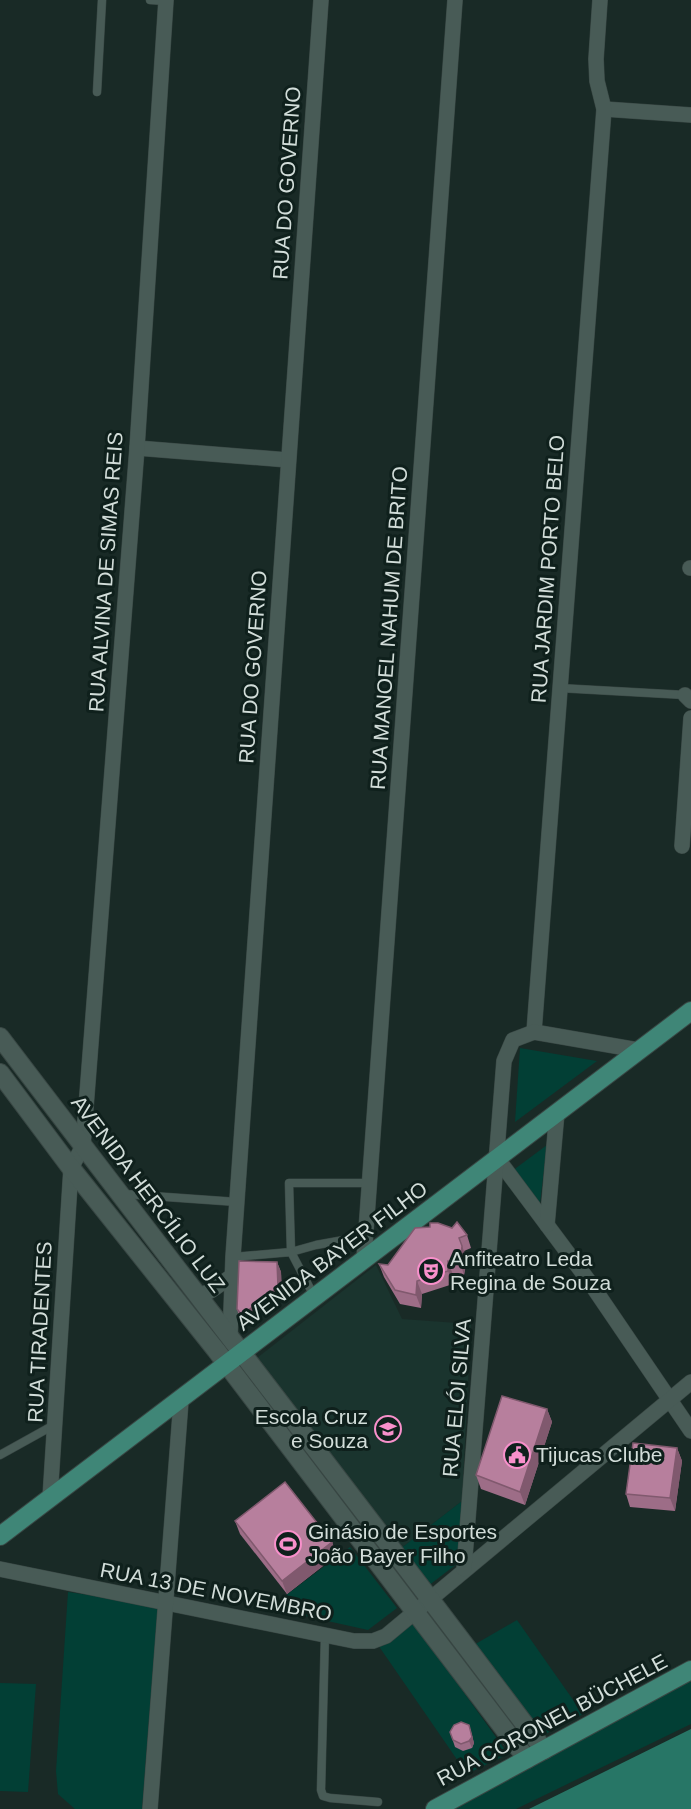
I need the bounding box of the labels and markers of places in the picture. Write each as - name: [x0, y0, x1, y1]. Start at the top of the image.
- place label: Anfiteatro Leda Regina de Souza: [450, 1247, 611, 1294]
- theatre icon: Anfiteatro Leda Regina de Souza: [416, 1256, 446, 1286]
- place label: Escola Cruz e Souza: [255, 1405, 368, 1452]
- school or university icon: Escola Cruz e Souza: [373, 1414, 403, 1444]
- public building icon: Tijucas Clube: [502, 1440, 532, 1470]
- place label: Tijucas Clube: [536, 1443, 662, 1466]
- place label: Ginásio de Esportes João Bayer Filho: [308, 1520, 497, 1567]
- sports icon: Ginásio de Esportes João Bayer Filho: [273, 1529, 303, 1559]

